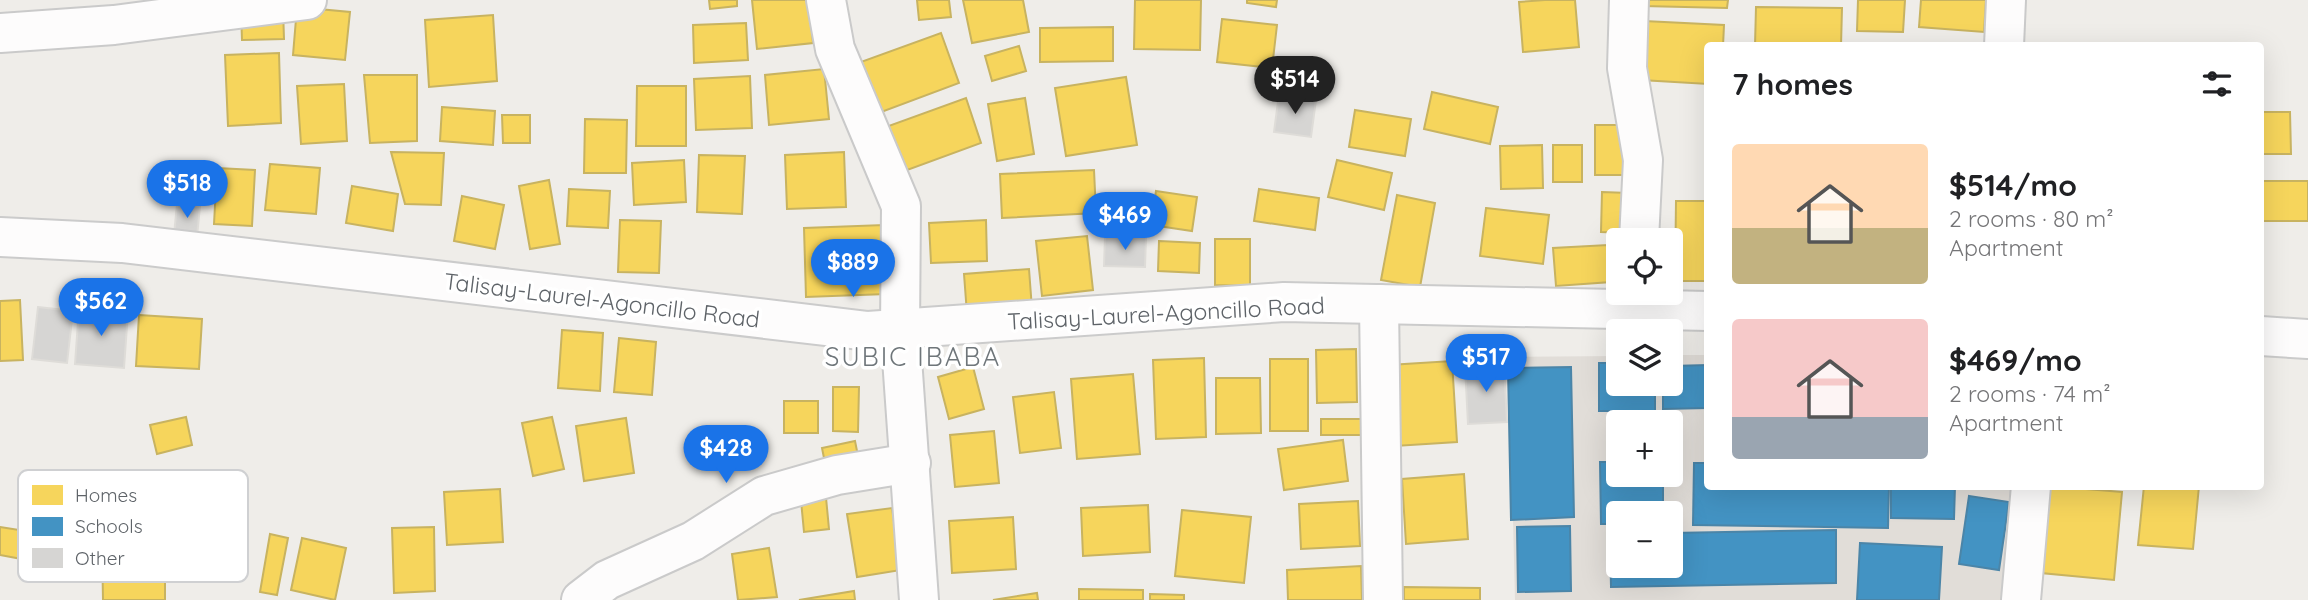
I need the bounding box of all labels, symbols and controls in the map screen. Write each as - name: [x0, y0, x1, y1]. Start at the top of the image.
- pin: $514: [1254, 57, 1336, 116]
- text: $514: [1270, 64, 1320, 93]
- text: 7 homes: [1732, 65, 1853, 103]
- icon: filters: [2198, 65, 2236, 103]
- pin: $518: [146, 160, 228, 220]
- text: $514/mo: [1949, 166, 2077, 204]
- text: $518: [163, 168, 211, 197]
- icon: home: [1788, 172, 1872, 256]
- pin: $469: [1084, 192, 1166, 252]
- text: $469: [1098, 200, 1152, 229]
- text: 2 rooms · 80 m²: [1949, 204, 2114, 233]
- map controls: [1606, 228, 1683, 578]
- button: locate: [1606, 228, 1683, 305]
- text: Apartment: [1949, 233, 2063, 262]
- pin: $889: [812, 240, 894, 299]
- text: $889: [827, 247, 879, 276]
- street label: Talisay-Laurel-Agoncillo Road: [443, 266, 761, 334]
- pin: $562: [60, 278, 142, 338]
- text: $562: [75, 286, 127, 315]
- street label: Talisay-Laurel-Agoncillo Road: [1007, 290, 1325, 336]
- button: layers: [1606, 319, 1683, 396]
- pin: $517: [1445, 334, 1527, 394]
- district label: SUBIC IBABA: [825, 340, 1001, 373]
- text: $469/mo: [1949, 341, 2082, 379]
- text: $517: [1462, 342, 1510, 371]
- icon: home: [1788, 347, 1872, 431]
- text: 2 rooms · 74 m²: [1949, 379, 2111, 408]
- text: Apartment: [1949, 408, 2063, 437]
- button: +: [1606, 410, 1683, 487]
- pin: $428: [685, 426, 767, 485]
- text: $428: [700, 433, 752, 462]
- legend: [18, 470, 248, 582]
- text: Homes: [75, 483, 137, 507]
- button: −: [1606, 501, 1683, 578]
- text: Schools: [75, 514, 143, 538]
- text: Other: [75, 546, 126, 570]

